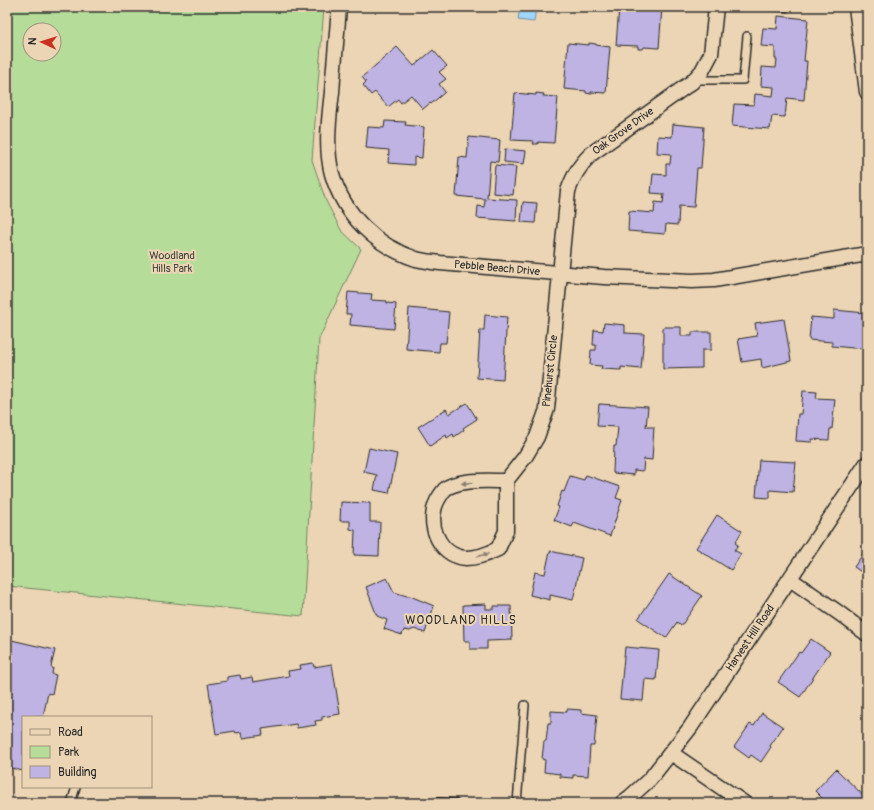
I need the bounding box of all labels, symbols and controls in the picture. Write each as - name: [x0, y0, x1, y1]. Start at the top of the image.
- north arrow: [22, 22, 62, 62]
- text: N: [26, 37, 39, 46]
- street label: Oak Grove Drive: [590, 104, 656, 157]
- park label: Woodland Hills Park: [149, 249, 195, 275]
- street label: Pebble Beach Drive: [454, 258, 541, 278]
- street label: Pinehurst Circle: [540, 334, 560, 408]
- one-way arrow: [461, 479, 473, 486]
- one-way arrow: [476, 551, 489, 557]
- street label: Harvest Hill Road: [723, 602, 777, 674]
- district label: WOODLAND HILLS: [405, 613, 517, 628]
- legend: [22, 716, 152, 788]
- text: Road: [58, 725, 83, 740]
- text: Park: [58, 745, 79, 760]
- text: Building: [58, 765, 97, 780]

